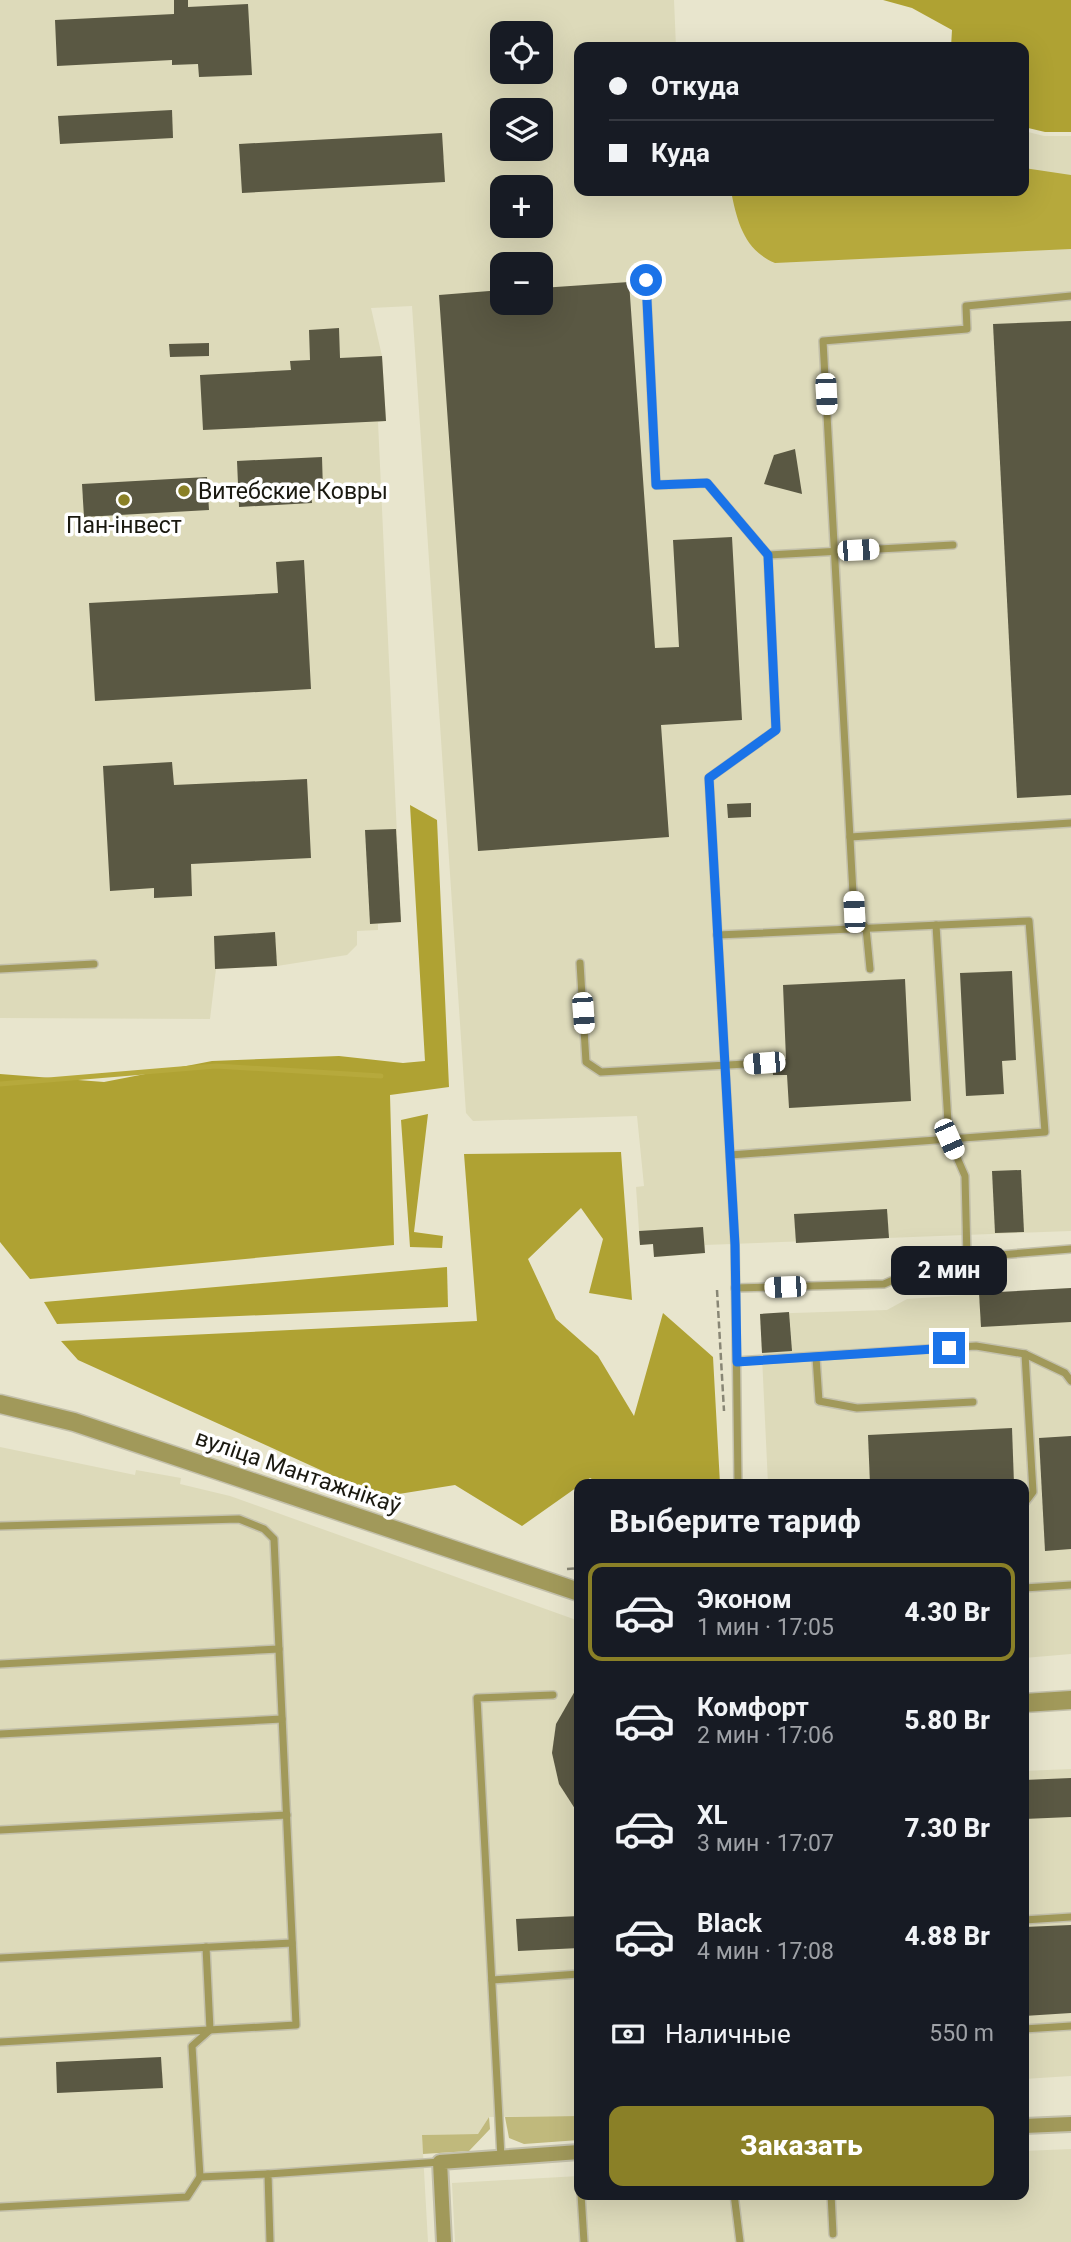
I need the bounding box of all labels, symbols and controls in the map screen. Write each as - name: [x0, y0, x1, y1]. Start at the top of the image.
- map controls: [490, 21, 553, 315]
- button: locate: [490, 21, 553, 84]
- text: Откуда: [651, 71, 740, 101]
- button: layers: [490, 98, 553, 161]
- text: Куда: [651, 138, 710, 168]
- button: +: [490, 175, 553, 238]
- button: −: [490, 252, 553, 315]
- route start: [630, 264, 662, 296]
- car: [815, 372, 838, 416]
- place label: Витебские Ковры: [198, 478, 388, 505]
- marker: Витебские Ковры: [176, 483, 192, 499]
- marker: Пан-інвест: [116, 492, 132, 508]
- place label: Пан-інвест: [66, 512, 182, 539]
- car: [837, 538, 880, 562]
- car: [843, 890, 866, 934]
- car: [572, 991, 595, 1035]
- car: [743, 1051, 786, 1075]
- car: [931, 1116, 968, 1162]
- callout: 2 мин: [891, 1246, 1007, 1296]
- text: 2 мин: [918, 1257, 980, 1284]
- car: [764, 1276, 807, 1298]
- route end: [933, 1332, 965, 1364]
- street label: вуліца Мантажнікаў: [192, 1424, 404, 1520]
- text: Выберите тариф: [609, 1502, 861, 1540]
- icon: car: [613, 1581, 676, 1644]
- text: Эконом: [697, 1584, 792, 1614]
- text: 4.30 Br: [904, 1597, 990, 1627]
- text: 1 мин · 17:05: [697, 1614, 834, 1641]
- icon: car: [613, 1689, 676, 1752]
- text: Комфорт: [697, 1692, 809, 1722]
- text: 5.80 Br: [904, 1705, 990, 1735]
- text: 2 мин · 17:06: [697, 1722, 834, 1749]
- icon: car: [613, 1797, 676, 1860]
- text: XL: [697, 1800, 728, 1830]
- text: 7.30 Br: [904, 1813, 990, 1843]
- text: 3 мин · 17:07: [697, 1830, 834, 1857]
- icon: car: [613, 1905, 676, 1968]
- text: Black: [697, 1908, 762, 1938]
- text: 4.88 Br: [904, 1921, 990, 1951]
- text: 4 мин · 17:08: [697, 1938, 834, 1965]
- icon: cash: [609, 2015, 647, 2053]
- text: Наличные: [665, 2019, 791, 2049]
- text: 550 m: [929, 2020, 994, 2047]
- button: Заказать: [609, 2106, 994, 2186]

